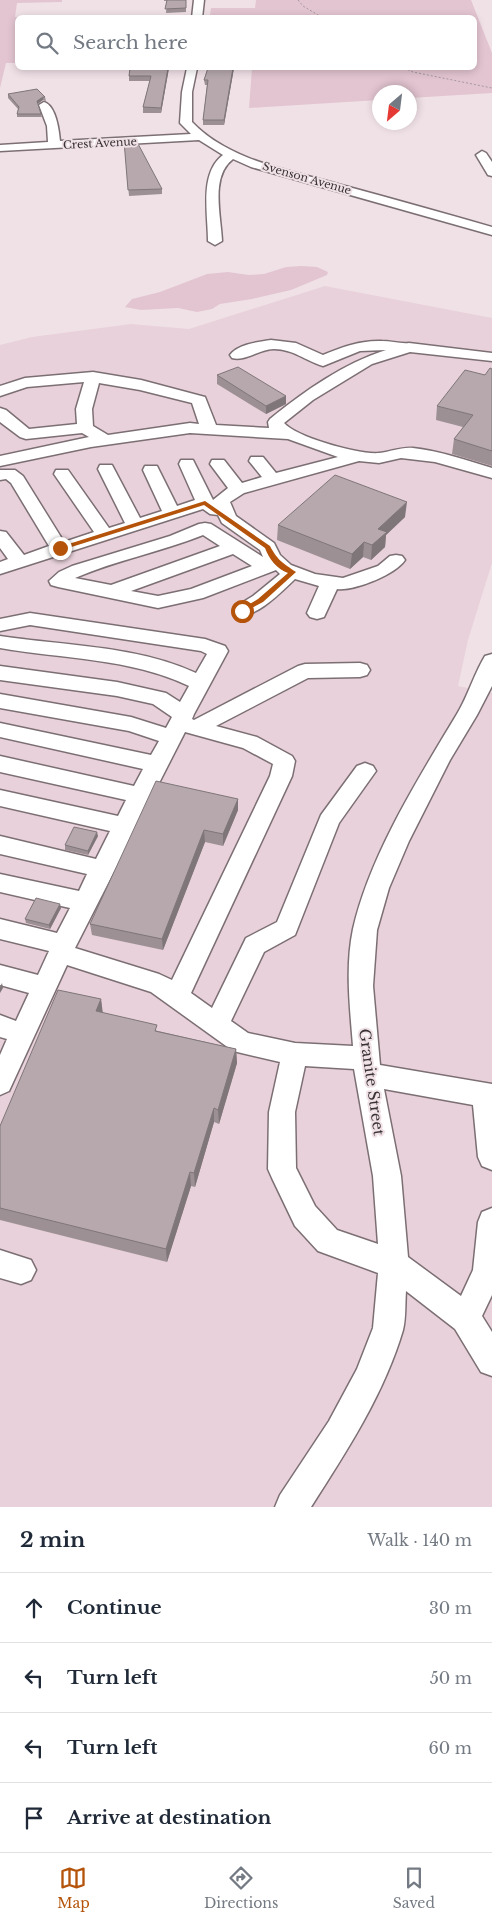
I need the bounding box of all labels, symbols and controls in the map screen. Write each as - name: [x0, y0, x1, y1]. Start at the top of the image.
- search box: [15, 15, 477, 70]
- icon: search: [33, 29, 61, 57]
- text: Search here: [73, 31, 188, 54]
- north arrow: [372, 85, 417, 130]
- street label: Crest Avenue: [63, 134, 137, 152]
- street label: Svenson Avenue: [261, 159, 353, 197]
- route end: [49, 537, 72, 560]
- route start: [231, 600, 254, 623]
- street label: Granite Street: [355, 1027, 389, 1137]
- text: 2 min: [20, 1527, 85, 1553]
- text: Walk · 140 m: [367, 1530, 472, 1550]
- icon: ahead: [20, 1594, 48, 1622]
- text: Continue: [67, 1596, 162, 1619]
- text: 30 m: [429, 1598, 472, 1618]
- icon: left: [20, 1664, 48, 1692]
- text: Turn left: [67, 1666, 158, 1689]
- text: 50 m: [430, 1668, 472, 1688]
- icon: left: [20, 1734, 48, 1762]
- text: Turn left: [67, 1736, 158, 1759]
- text: 60 m: [429, 1738, 472, 1758]
- icon: arrive: [20, 1804, 48, 1832]
- text: Arrive at destination: [67, 1806, 271, 1829]
- tab: Map: [57, 1864, 90, 1912]
- tab: Directions: [204, 1864, 278, 1912]
- tab: Saved: [393, 1864, 435, 1912]

